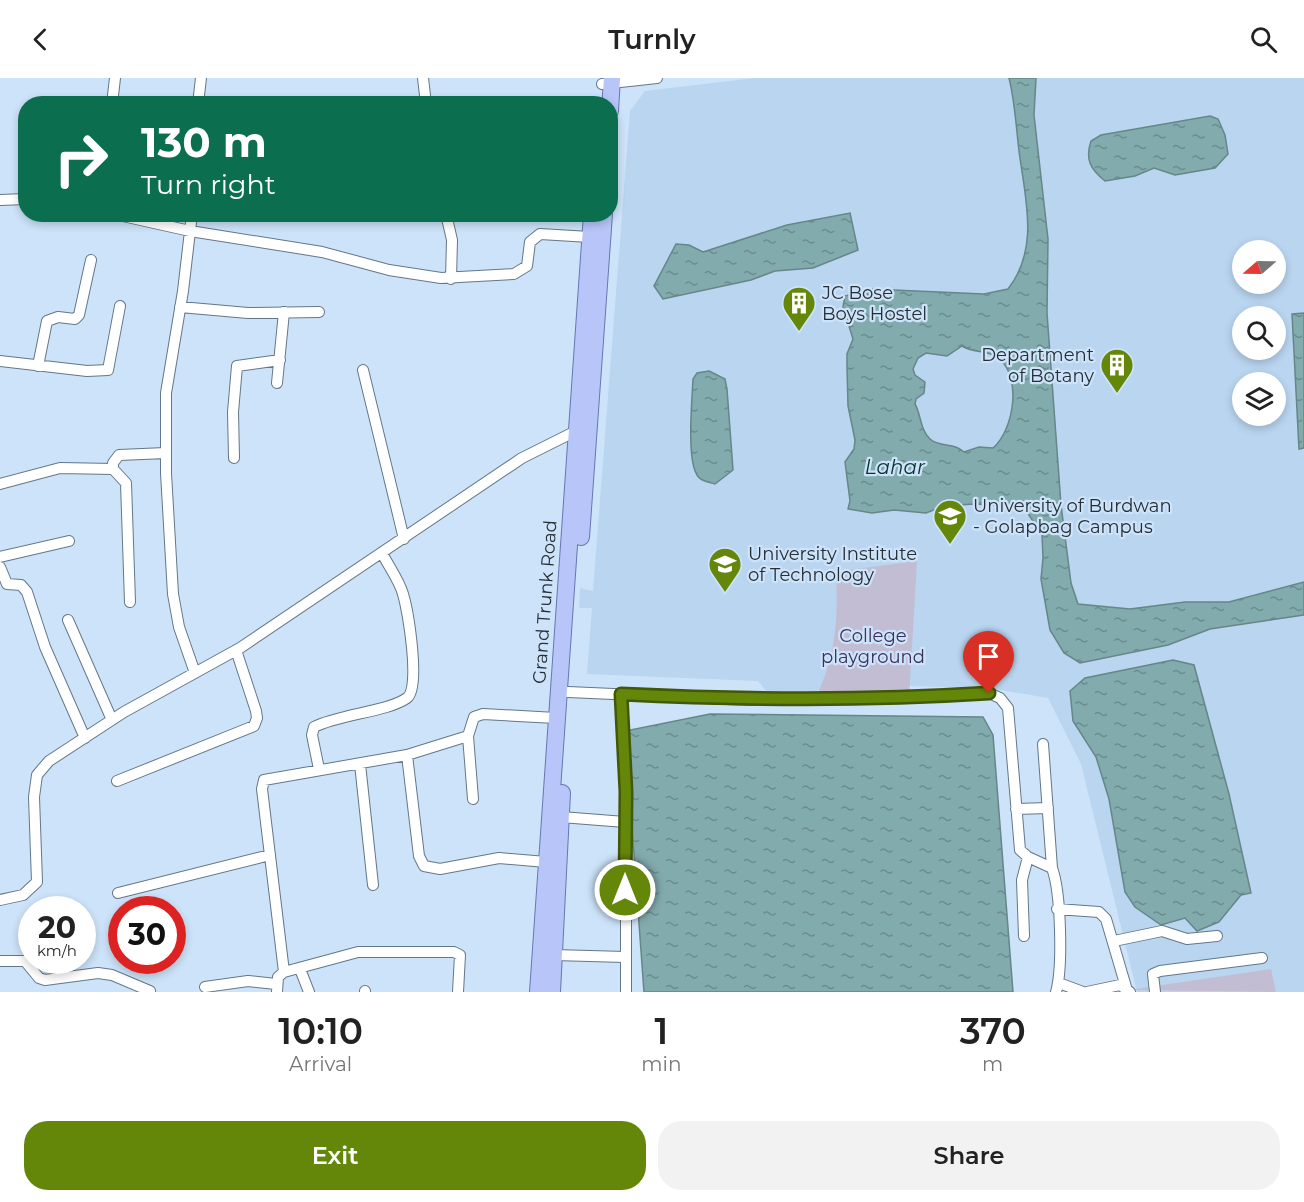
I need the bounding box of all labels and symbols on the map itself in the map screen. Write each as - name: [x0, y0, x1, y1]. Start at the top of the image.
- north arrow: [1232, 240, 1286, 294]
- place label: JC Bose Boys Hostel: [821, 282, 927, 325]
- building icon: JC Bose Boys Hostel: [781, 285, 817, 332]
- place label: Department of Botany: [981, 344, 1094, 387]
- building icon: Department of Botany: [1099, 347, 1135, 394]
- water label: Lahar: [865, 455, 926, 479]
- place label: University of Burdwan - Golapbag Campus: [973, 495, 1172, 538]
- school or university icon: University of Burdwan - Golapbag Campus: [932, 498, 968, 545]
- street label: Grand Trunk Road: [528, 519, 562, 685]
- place label: University Institute of Technology: [748, 543, 917, 586]
- school or university icon: University Institute of Technology: [707, 546, 743, 593]
- park label: College playground: [821, 625, 925, 668]
- pin: [963, 631, 1014, 693]
- position arrow: [593, 858, 657, 922]
- speed limit sign: 30: [108, 896, 186, 974]

